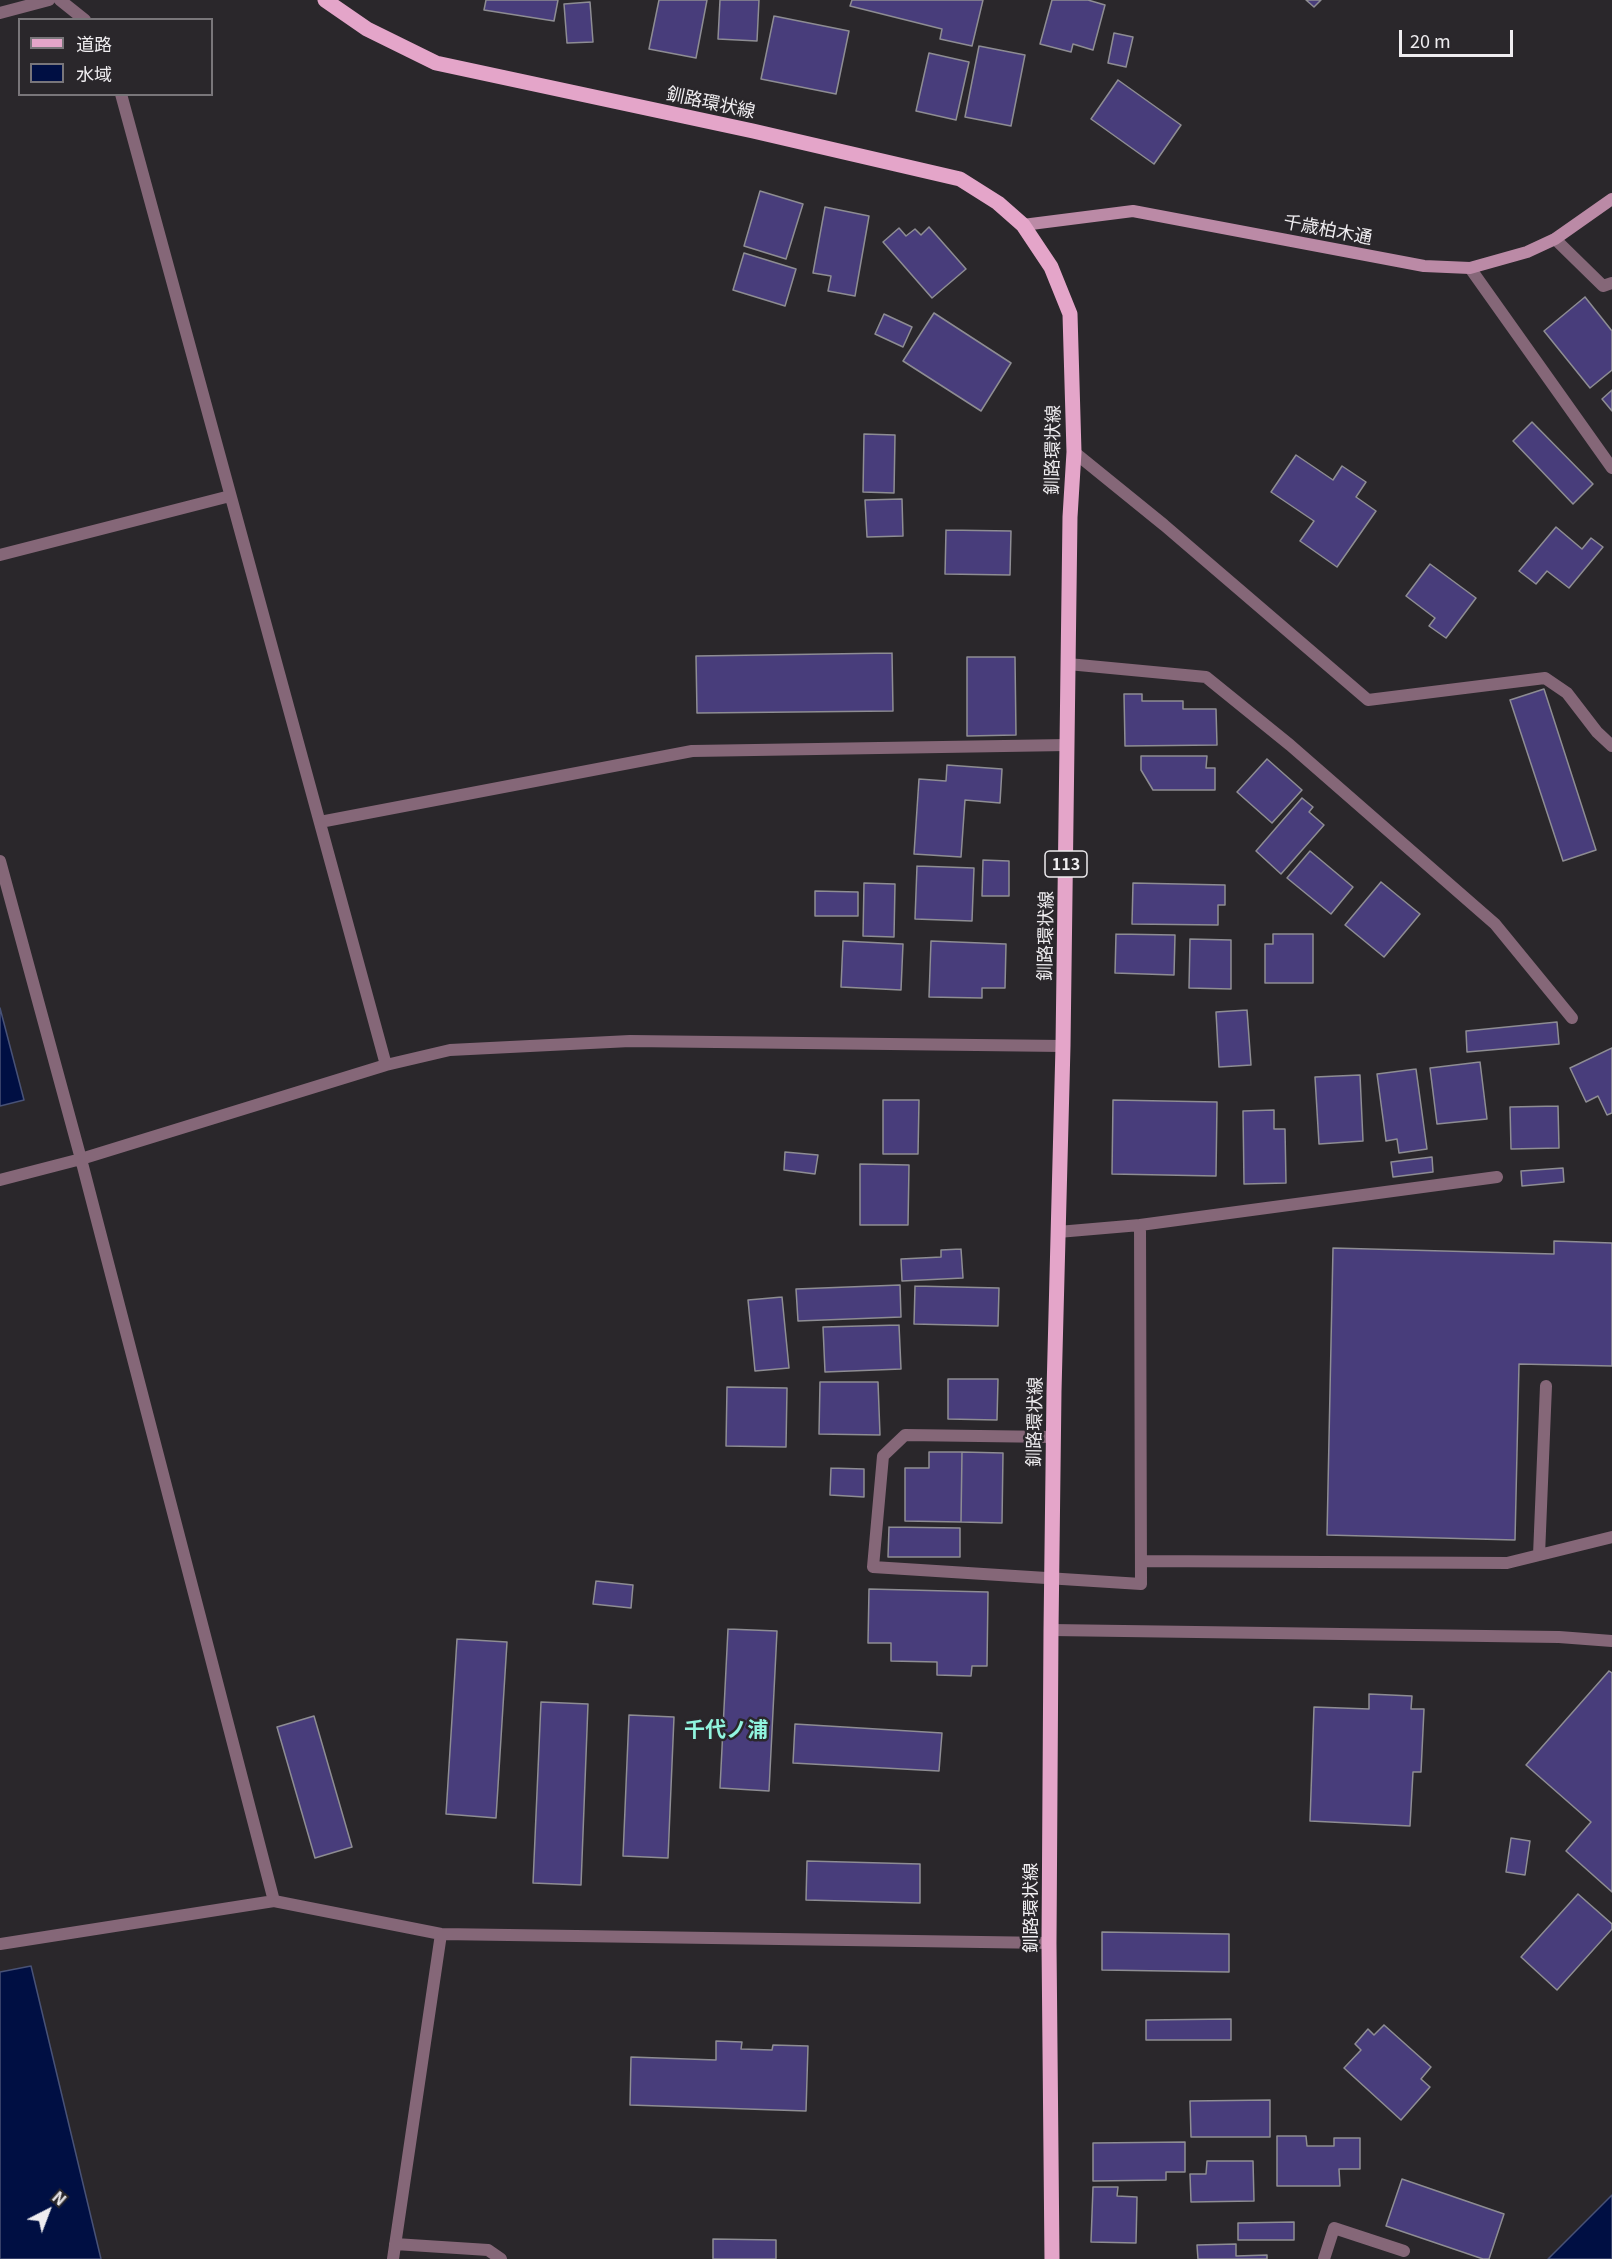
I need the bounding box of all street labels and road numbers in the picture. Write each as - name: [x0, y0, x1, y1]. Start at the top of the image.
- street label: 釧路環状線: [665, 82, 757, 122]
- street label: 千歳柏木通: [1282, 210, 1374, 248]
- street label: 釧路環状線: [1040, 405, 1064, 495]
- road number: 113: [1045, 851, 1087, 877]
- street label: 釧路環状線: [1033, 891, 1057, 981]
- street label: 釧路環状線: [1022, 1377, 1046, 1467]
- street label: 釧路環状線: [1019, 1863, 1041, 1953]

